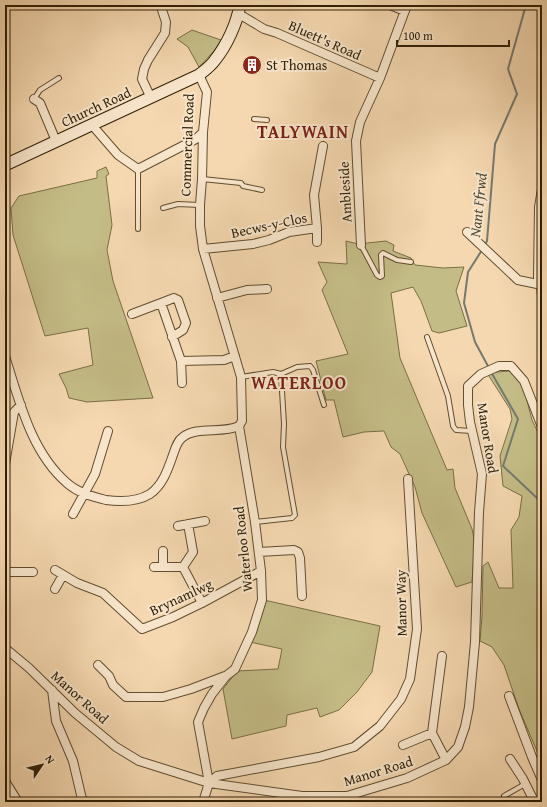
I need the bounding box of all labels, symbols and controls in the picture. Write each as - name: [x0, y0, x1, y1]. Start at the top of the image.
- street label: Bluett's Road: [286, 15, 365, 65]
- scale bar: [397, 22, 509, 48]
- text: 100 m: [403, 27, 433, 44]
- building icon: St Thomas: [241, 54, 263, 76]
- place label: St Thomas: [266, 55, 327, 75]
- street label: Church Road: [58, 82, 135, 132]
- street label: Commercial Road: [175, 93, 199, 197]
- district label: TALYWAIN: [257, 118, 349, 145]
- street label: Ambleside: [333, 160, 357, 223]
- water label: Nant Ffrwd: [464, 172, 492, 238]
- street label: Becws-y-Clos: [229, 207, 309, 243]
- district label: WATERLOO: [251, 369, 347, 396]
- street label: Manor Road: [473, 401, 504, 475]
- street label: Waterloo Road: [229, 505, 257, 593]
- street label: Manor Way: [390, 569, 412, 637]
- street label: Brynamlwg: [146, 574, 216, 620]
- street label: Manor Road: [47, 666, 114, 729]
- north arrow: [22, 745, 62, 785]
- street label: Manor Road: [341, 751, 415, 791]
- text: N: [42, 752, 59, 767]

